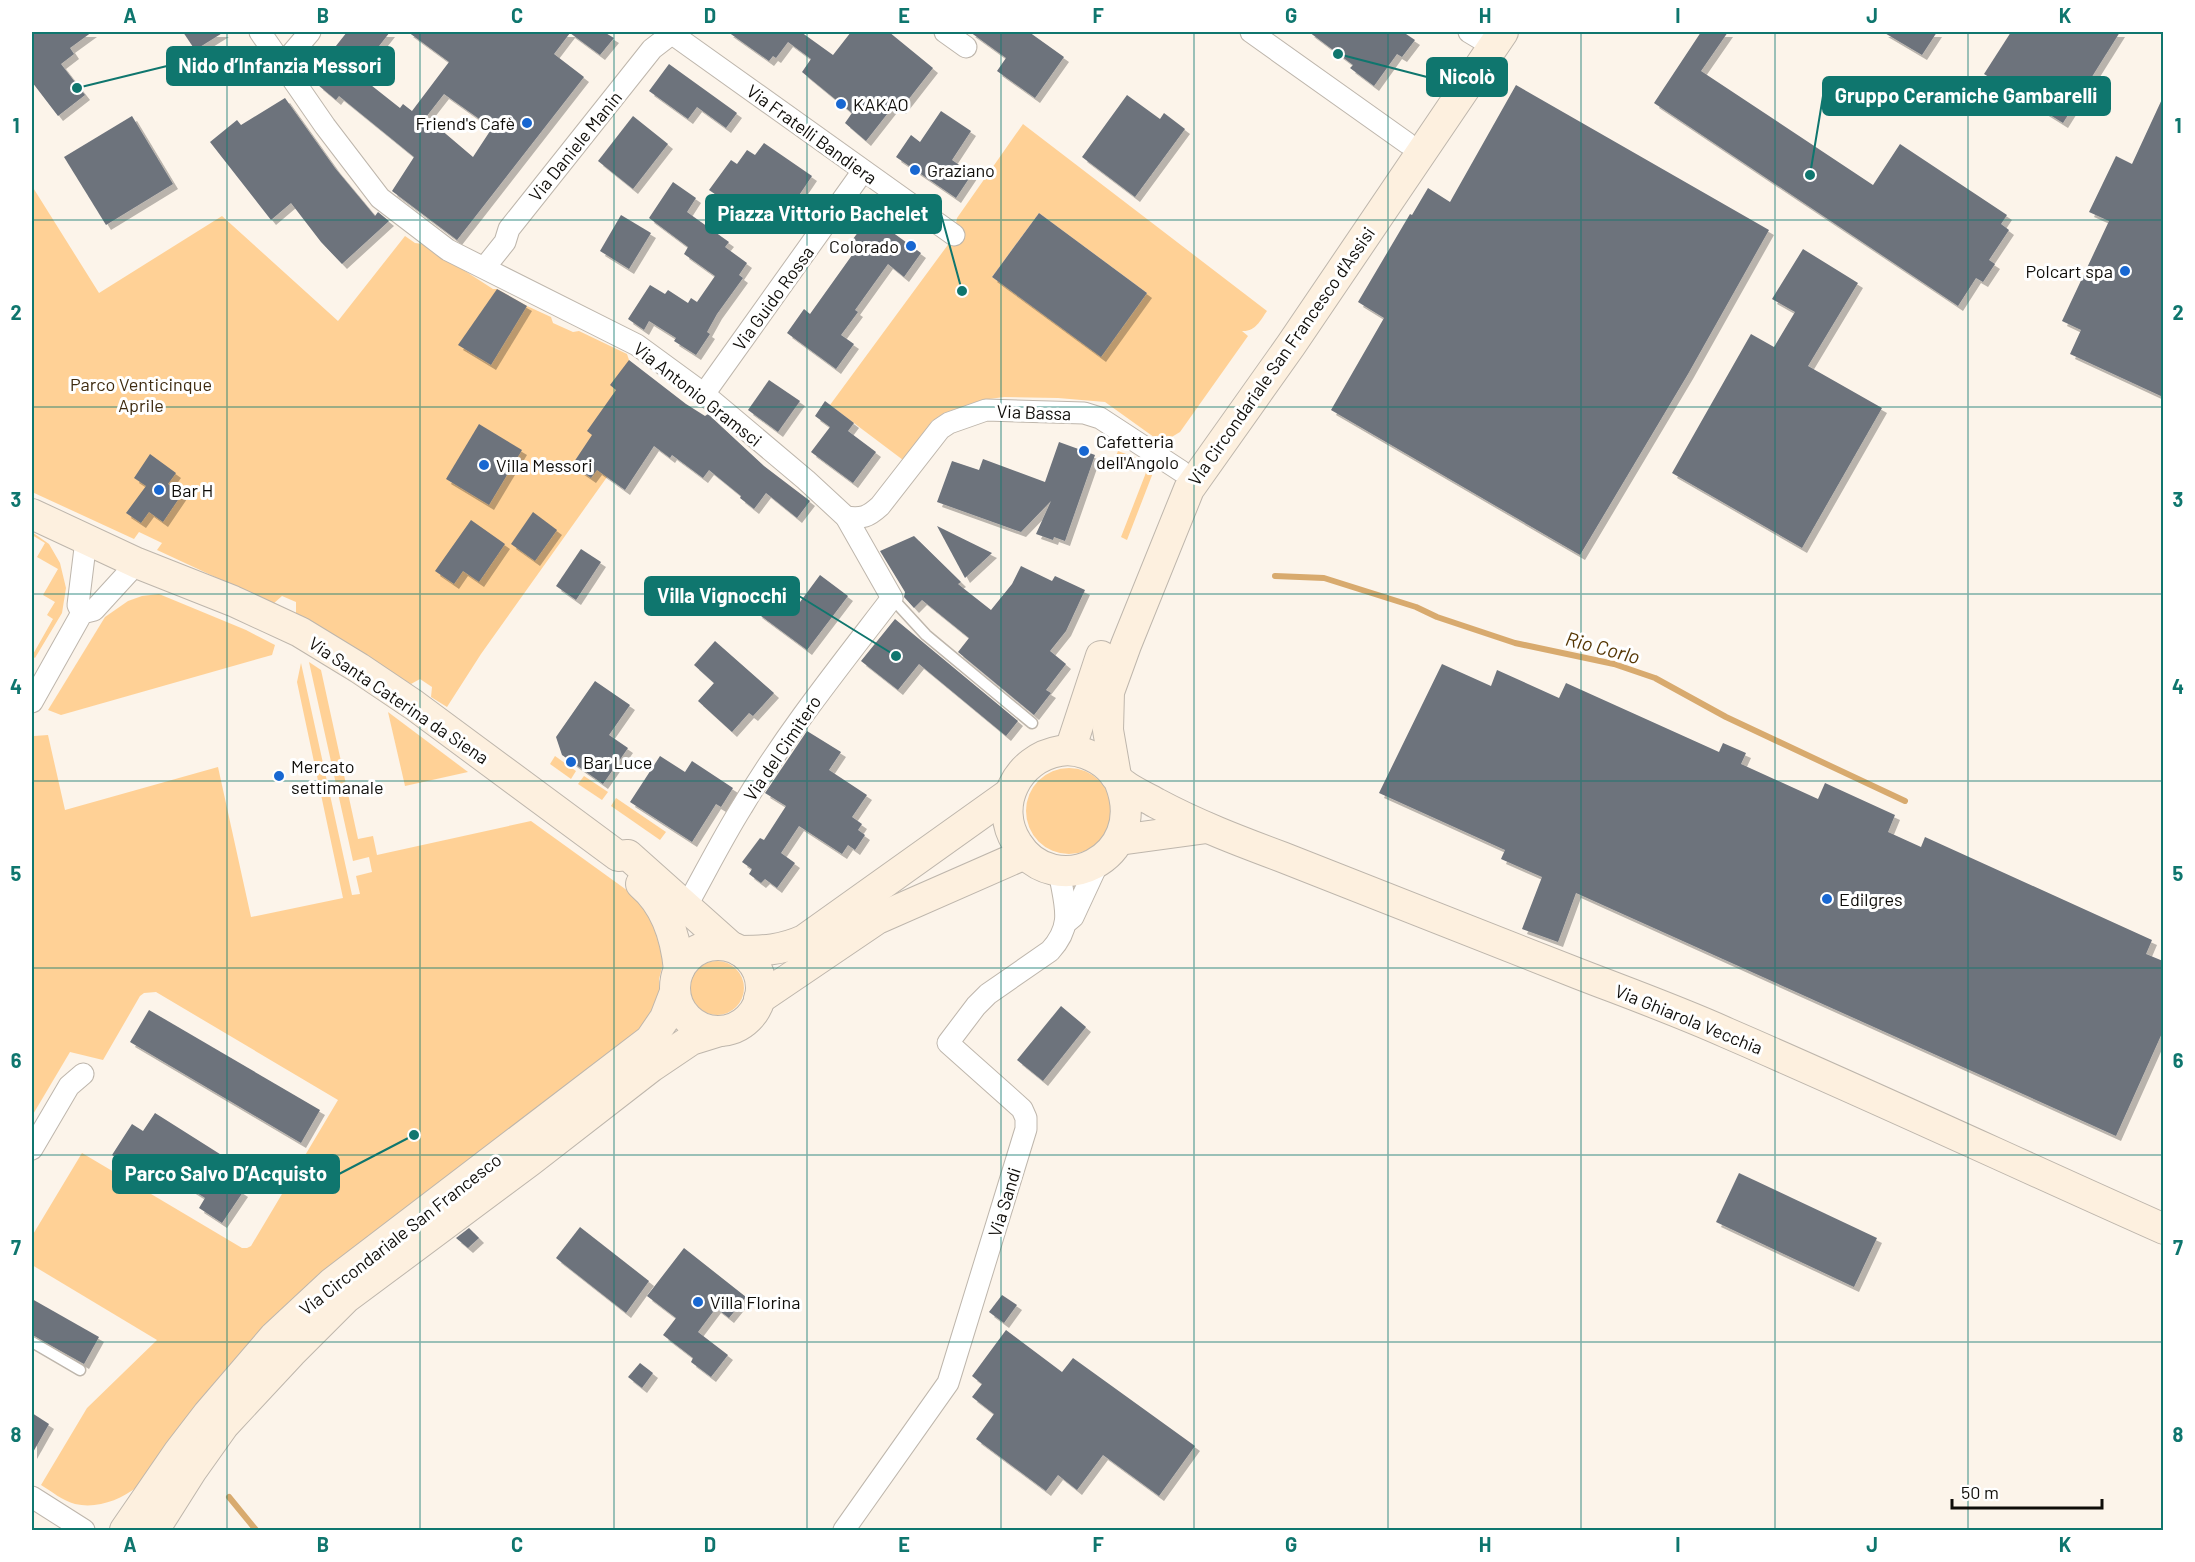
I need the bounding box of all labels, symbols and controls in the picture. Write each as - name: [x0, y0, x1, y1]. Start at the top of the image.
- text: A: [123, 3, 137, 27]
- text: B: [317, 3, 329, 27]
- text: C: [511, 3, 523, 27]
- text: D: [704, 3, 716, 27]
- text: E: [898, 3, 910, 27]
- text: F: [1092, 3, 1104, 27]
- text: G: [1285, 3, 1297, 27]
- text: H: [1479, 3, 1491, 27]
- text: I: [1675, 3, 1681, 27]
- text: J: [1866, 3, 1878, 27]
- text: K: [2059, 3, 2072, 27]
- callout: Nido d’Infanzia Messori: [167, 47, 394, 85]
- text: Nido d’Infanzia Messori: [178, 53, 382, 77]
- callout: Nicolò: [1427, 58, 1507, 96]
- text: Nicolò: [1439, 64, 1495, 88]
- callout: Gruppo Ceramiche Gambarelli: [1823, 77, 2110, 115]
- street label: Via Fratelli Bandiera: [743, 79, 881, 189]
- text: Gruppo Ceramiche Gambarelli: [1835, 83, 2097, 107]
- street label: Via Daniele Manin: [524, 86, 626, 206]
- place label: KAKAO: [853, 93, 909, 115]
- marker: KAKAO: [834, 97, 848, 111]
- place label: Friend's Cafè: [416, 112, 515, 134]
- text: 1: [12, 113, 20, 137]
- text: 1: [2174, 113, 2182, 137]
- marker: Friend's Cafè: [520, 116, 534, 130]
- place label: Graziano: [927, 159, 995, 181]
- marker: Graziano: [908, 163, 922, 177]
- callout: Piazza Vittorio Bachelet: [706, 195, 941, 233]
- text: Piazza Vittorio Bachelet: [718, 201, 928, 225]
- street label: Via Circondariale San Francesco d'Assisi: [1183, 222, 1379, 490]
- place label: Colorado: [829, 235, 899, 257]
- marker: Colorado: [904, 239, 918, 253]
- street label: Via Guido Rossa: [728, 242, 818, 354]
- place label: Polcart spa: [2025, 260, 2113, 282]
- marker: Polcart spa: [2118, 264, 2132, 278]
- text: 2: [10, 300, 22, 324]
- text: 2: [2172, 300, 2184, 324]
- street label: Via Antonio Gramsci: [630, 337, 766, 451]
- park label: Parco Venticinque Aprile: [70, 373, 212, 416]
- street label: Via Bassa: [996, 400, 1072, 424]
- place label: Cafetteria dell'Angolo: [1096, 430, 1179, 473]
- marker: Cafetteria dell'Angolo: [1077, 444, 1091, 458]
- place label: Villa Messori: [496, 454, 593, 476]
- marker: Villa Messori: [477, 458, 491, 472]
- place label: Bar H: [171, 479, 213, 501]
- marker: Bar H: [152, 483, 166, 497]
- text: 3: [11, 487, 21, 511]
- text: 3: [2173, 487, 2183, 511]
- callout: Villa Vignocchi: [645, 577, 799, 615]
- text: Villa Vignocchi: [657, 583, 787, 607]
- water label: Rio Corlo: [1563, 626, 1643, 668]
- street label: Via Santa Caterina da Siena: [305, 631, 493, 769]
- text: 4: [10, 674, 22, 698]
- text: 4: [2172, 674, 2184, 698]
- street label: Via del Cimitero: [739, 691, 825, 805]
- place label: Bar Luce: [583, 751, 652, 773]
- place label: Mercato settimanale: [291, 755, 384, 798]
- marker: Bar Luce: [564, 755, 578, 769]
- marker: Mercato settimanale: [272, 769, 286, 783]
- text: 5: [11, 861, 22, 885]
- text: 5: [2173, 861, 2184, 885]
- place label: Edilgres: [1839, 888, 1903, 910]
- marker: Edilgres: [1820, 892, 1834, 906]
- street label: Via Ghiarola Vecchia: [1612, 979, 1766, 1059]
- text: 6: [11, 1048, 22, 1072]
- text: 6: [2173, 1048, 2184, 1072]
- street label: Via Circondariale San Francesco: [295, 1148, 505, 1320]
- callout: Parco Salvo D’Acquisto: [113, 1155, 339, 1193]
- text: Parco Salvo D’Acquisto: [125, 1161, 327, 1185]
- street label: Via Sandi: [983, 1165, 1025, 1239]
- text: 7: [11, 1235, 21, 1259]
- text: 7: [2173, 1235, 2183, 1259]
- place label: Villa Florina: [710, 1291, 801, 1313]
- marker: Villa Florina: [691, 1295, 705, 1309]
- text: 8: [11, 1422, 22, 1446]
- text: 8: [2173, 1422, 2184, 1446]
- scale bar: [1952, 1472, 2102, 1510]
- text: 50 m: [1961, 1481, 1999, 1503]
- text: A: [123, 1532, 137, 1556]
- text: B: [317, 1532, 329, 1556]
- text: C: [511, 1532, 523, 1556]
- text: D: [704, 1532, 716, 1556]
- text: E: [898, 1532, 910, 1556]
- text: F: [1092, 1532, 1104, 1556]
- text: G: [1285, 1532, 1297, 1556]
- text: H: [1479, 1532, 1491, 1556]
- text: I: [1675, 1532, 1681, 1556]
- text: J: [1866, 1532, 1878, 1556]
- text: K: [2059, 1532, 2072, 1556]

